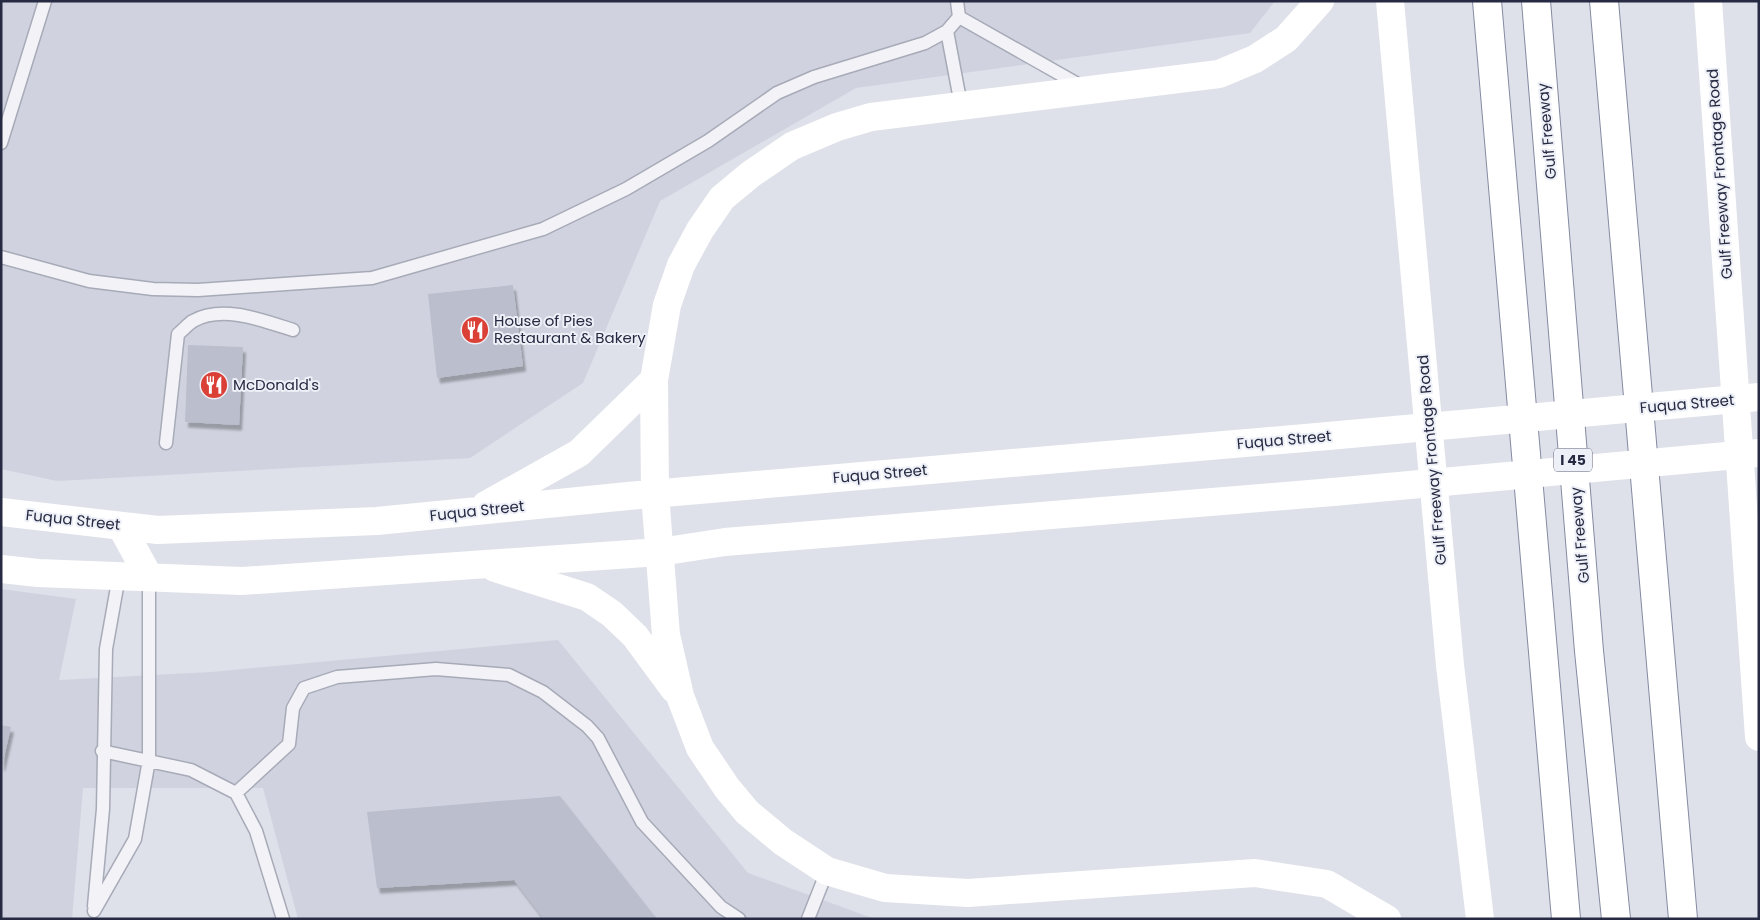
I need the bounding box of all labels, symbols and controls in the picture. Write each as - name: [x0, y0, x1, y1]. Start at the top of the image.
- street label: Gulf Freeway Frontage Road: [1702, 68, 1737, 280]
- street label: Gulf Freeway: [1532, 81, 1561, 180]
- place label: House of Pies Restaurant & Bakery: [494, 310, 646, 348]
- restaurant icon: House of Pies Restaurant & Bakery: [460, 315, 490, 345]
- street label: Gulf Freeway Frontage Road: [1412, 354, 1451, 566]
- restaurant icon: McDonald's: [199, 370, 229, 400]
- place label: McDonald's: [233, 374, 319, 395]
- street label: Fuqua Street: [1639, 389, 1735, 418]
- street label: Fuqua Street: [1236, 425, 1332, 454]
- road number: I 45: [1554, 448, 1592, 472]
- street label: Fuqua Street: [832, 459, 928, 488]
- street label: Gulf Freeway: [1565, 485, 1594, 584]
- street label: Fuqua Street: [429, 495, 525, 526]
- street label: Fuqua Street: [25, 504, 121, 535]

